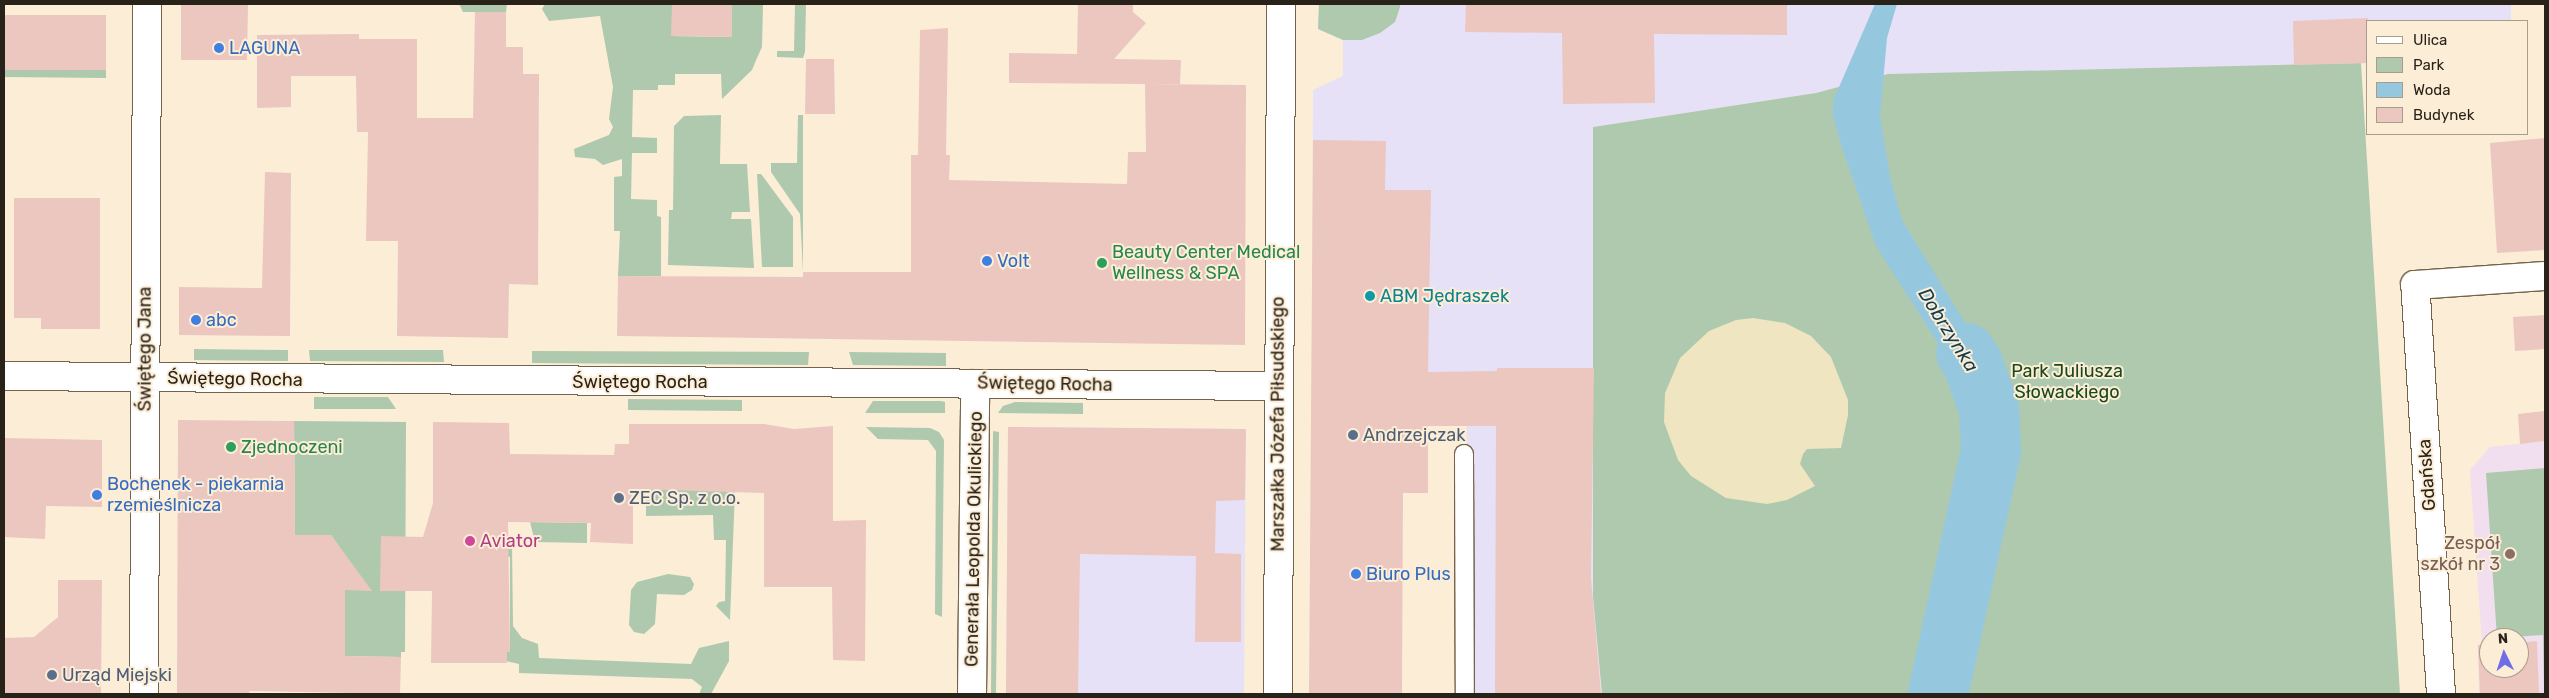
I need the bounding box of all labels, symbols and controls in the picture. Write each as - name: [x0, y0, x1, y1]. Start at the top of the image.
- legend: [2366, 20, 2529, 135]
- text: Ulica: [2413, 31, 2447, 49]
- place label: LAGUNA: [229, 37, 300, 59]
- marker: LAGUNA: [213, 42, 225, 54]
- text: Park: [2413, 56, 2444, 74]
- text: Woda: [2413, 81, 2451, 99]
- text: Budynek: [2413, 106, 2475, 124]
- place label: Beauty Center Medical Wellness & SPA: [1112, 242, 1301, 284]
- place label: Volt: [997, 250, 1030, 272]
- marker: Volt: [981, 255, 993, 267]
- marker: Beauty Center Medical Wellness & SPA: [1096, 257, 1108, 269]
- water label: Dobrzynka: [1913, 284, 1983, 376]
- place label: ABM Jędraszek: [1380, 285, 1509, 307]
- street label: Świętego Jana: [134, 287, 156, 411]
- marker: ABM Jędraszek: [1364, 290, 1376, 302]
- street label: Marszałka Józefa Piłsudskiego: [1267, 296, 1289, 552]
- place label: abc: [206, 309, 237, 331]
- marker: abc: [190, 314, 202, 326]
- park label: Park Juliusza Słowackiego: [2011, 361, 2123, 404]
- street label: Świętego Rocha: [167, 367, 303, 391]
- street label: Świętego Rocha: [572, 371, 708, 393]
- street label: Świętego Rocha: [977, 372, 1113, 396]
- street label: Generała Leopolda Okulickiego: [961, 411, 987, 667]
- place label: Andrzejczak: [1363, 424, 1466, 446]
- marker: Andrzejczak: [1347, 429, 1359, 441]
- place label: Zjednoczeni: [241, 436, 343, 458]
- street label: Gdańska: [2414, 438, 2440, 512]
- marker: Zjednoczeni: [225, 441, 237, 453]
- place label: Bochenek - piekarnia rzemieślnicza: [107, 474, 284, 516]
- place label: ZEC Sp. z o.o.: [629, 487, 740, 509]
- marker: Bochenek - piekarnia rzemieślnicza: [91, 489, 103, 501]
- marker: ZEC Sp. z o.o.: [613, 492, 625, 504]
- place label: Aviator: [480, 530, 540, 552]
- place label: Zespół szkół nr 3: [2420, 533, 2500, 576]
- marker: Aviator: [464, 535, 476, 547]
- marker: Zespół szkół nr 3: [2504, 548, 2516, 560]
- place label: Biuro Plus: [1366, 563, 1451, 585]
- marker: Biuro Plus: [1350, 568, 1362, 580]
- north arrow: [2479, 628, 2529, 678]
- text: N: [2497, 630, 2509, 647]
- place label: Urząd Miejski: [62, 664, 172, 686]
- marker: Urząd Miejski: [46, 669, 58, 681]

